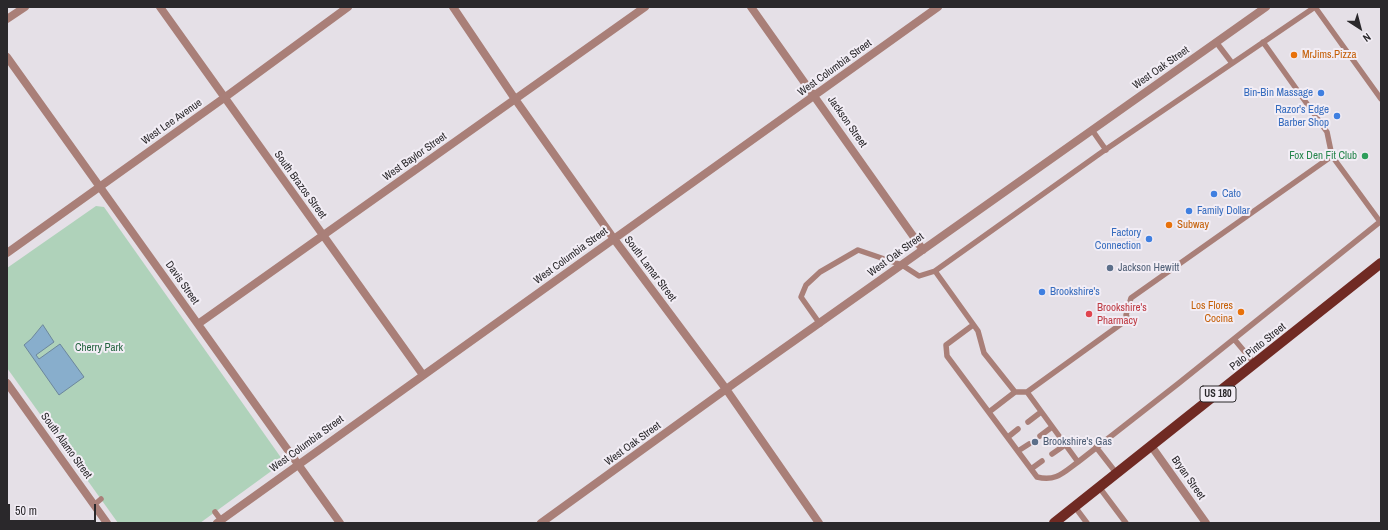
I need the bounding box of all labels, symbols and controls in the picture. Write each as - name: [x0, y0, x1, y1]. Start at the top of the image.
- north arrow: [1340, 8, 1380, 48]
- text: N: [1360, 30, 1374, 45]
- street label: West Columbia Street: [795, 37, 875, 99]
- street label: West Oak Street: [1130, 44, 1192, 92]
- place label: MrJims.Pizza: [1302, 48, 1357, 62]
- marker: MrJims.Pizza: [1289, 50, 1299, 60]
- place label: Bin-Bin Massage: [1244, 86, 1313, 100]
- marker: Bin-Bin Massage: [1316, 88, 1326, 98]
- street label: Jackson Street: [824, 94, 870, 150]
- street label: West Lee Avenue: [139, 96, 205, 148]
- place label: Razor's Edge Barber Shop: [1275, 103, 1329, 129]
- marker: Razor's Edge Barber Shop: [1332, 111, 1342, 121]
- street label: West Baylor Street: [380, 130, 450, 184]
- street label: South Brazos Street: [271, 148, 329, 222]
- place label: Fox Den Fit Club: [1289, 149, 1357, 163]
- marker: Fox Den Fit Club: [1360, 151, 1370, 161]
- place label: Cato: [1222, 187, 1241, 201]
- marker: Cato: [1209, 189, 1219, 199]
- place label: Family Dollar: [1197, 204, 1250, 218]
- marker: Family Dollar: [1184, 206, 1194, 216]
- place label: Subway: [1177, 218, 1209, 232]
- marker: Subway: [1164, 220, 1174, 230]
- street label: West Columbia Street: [531, 225, 611, 287]
- place label: Factory Connection: [1095, 226, 1141, 252]
- street label: West Oak Street: [865, 230, 927, 280]
- street label: South Lamar Street: [621, 234, 679, 304]
- marker: Factory Connection: [1144, 234, 1154, 244]
- street label: Davis Street: [162, 259, 202, 307]
- place label: Jackson Hewitt: [1118, 261, 1179, 275]
- marker: Jackson Hewitt: [1105, 263, 1115, 273]
- place label: Brookshire's: [1050, 285, 1100, 299]
- marker: Brookshire's: [1037, 287, 1047, 297]
- place label: Los Flores Cocina: [1191, 299, 1233, 325]
- place label: Brookshire's Pharmacy: [1097, 301, 1147, 327]
- marker: Los Flores Cocina: [1236, 307, 1246, 317]
- marker: Brookshire's Pharmacy: [1084, 309, 1094, 319]
- street label: Palo Pinto Street: [1227, 320, 1289, 374]
- park label: Cherry Park: [75, 341, 123, 355]
- road number: US 180: [1200, 386, 1236, 402]
- street label: South Alamo Street: [38, 410, 94, 482]
- street label: West Columbia Street: [267, 413, 347, 475]
- street label: West Oak Street: [602, 419, 664, 469]
- place label: Brookshire's Gas: [1043, 435, 1112, 449]
- marker: Brookshire's Gas: [1030, 437, 1040, 447]
- street label: Bryan Street: [1168, 454, 1208, 502]
- scale bar: [10, 496, 98, 522]
- text: 50 m: [15, 503, 37, 519]

